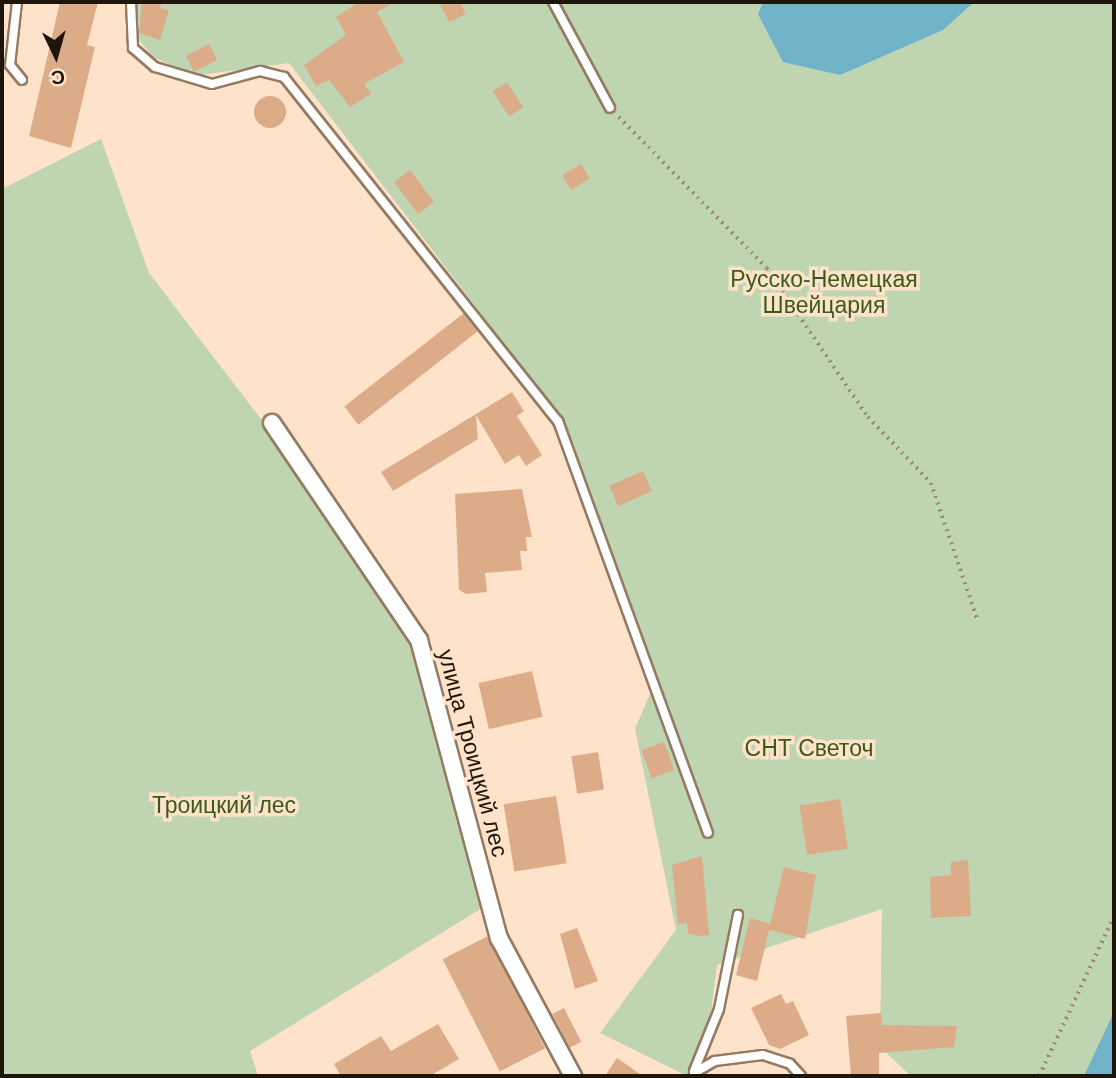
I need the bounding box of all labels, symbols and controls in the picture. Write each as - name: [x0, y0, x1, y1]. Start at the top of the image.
- north arrow: [21, 21, 91, 91]
- text: С: [50, 66, 66, 88]
- park label: Русско-Немецкая Швейцария: [730, 265, 918, 319]
- street label: улица Троицкий лес: [432, 646, 514, 860]
- park label: СНТ Светоч: [745, 734, 873, 762]
- park label: Троицкий лес: [152, 791, 296, 819]

